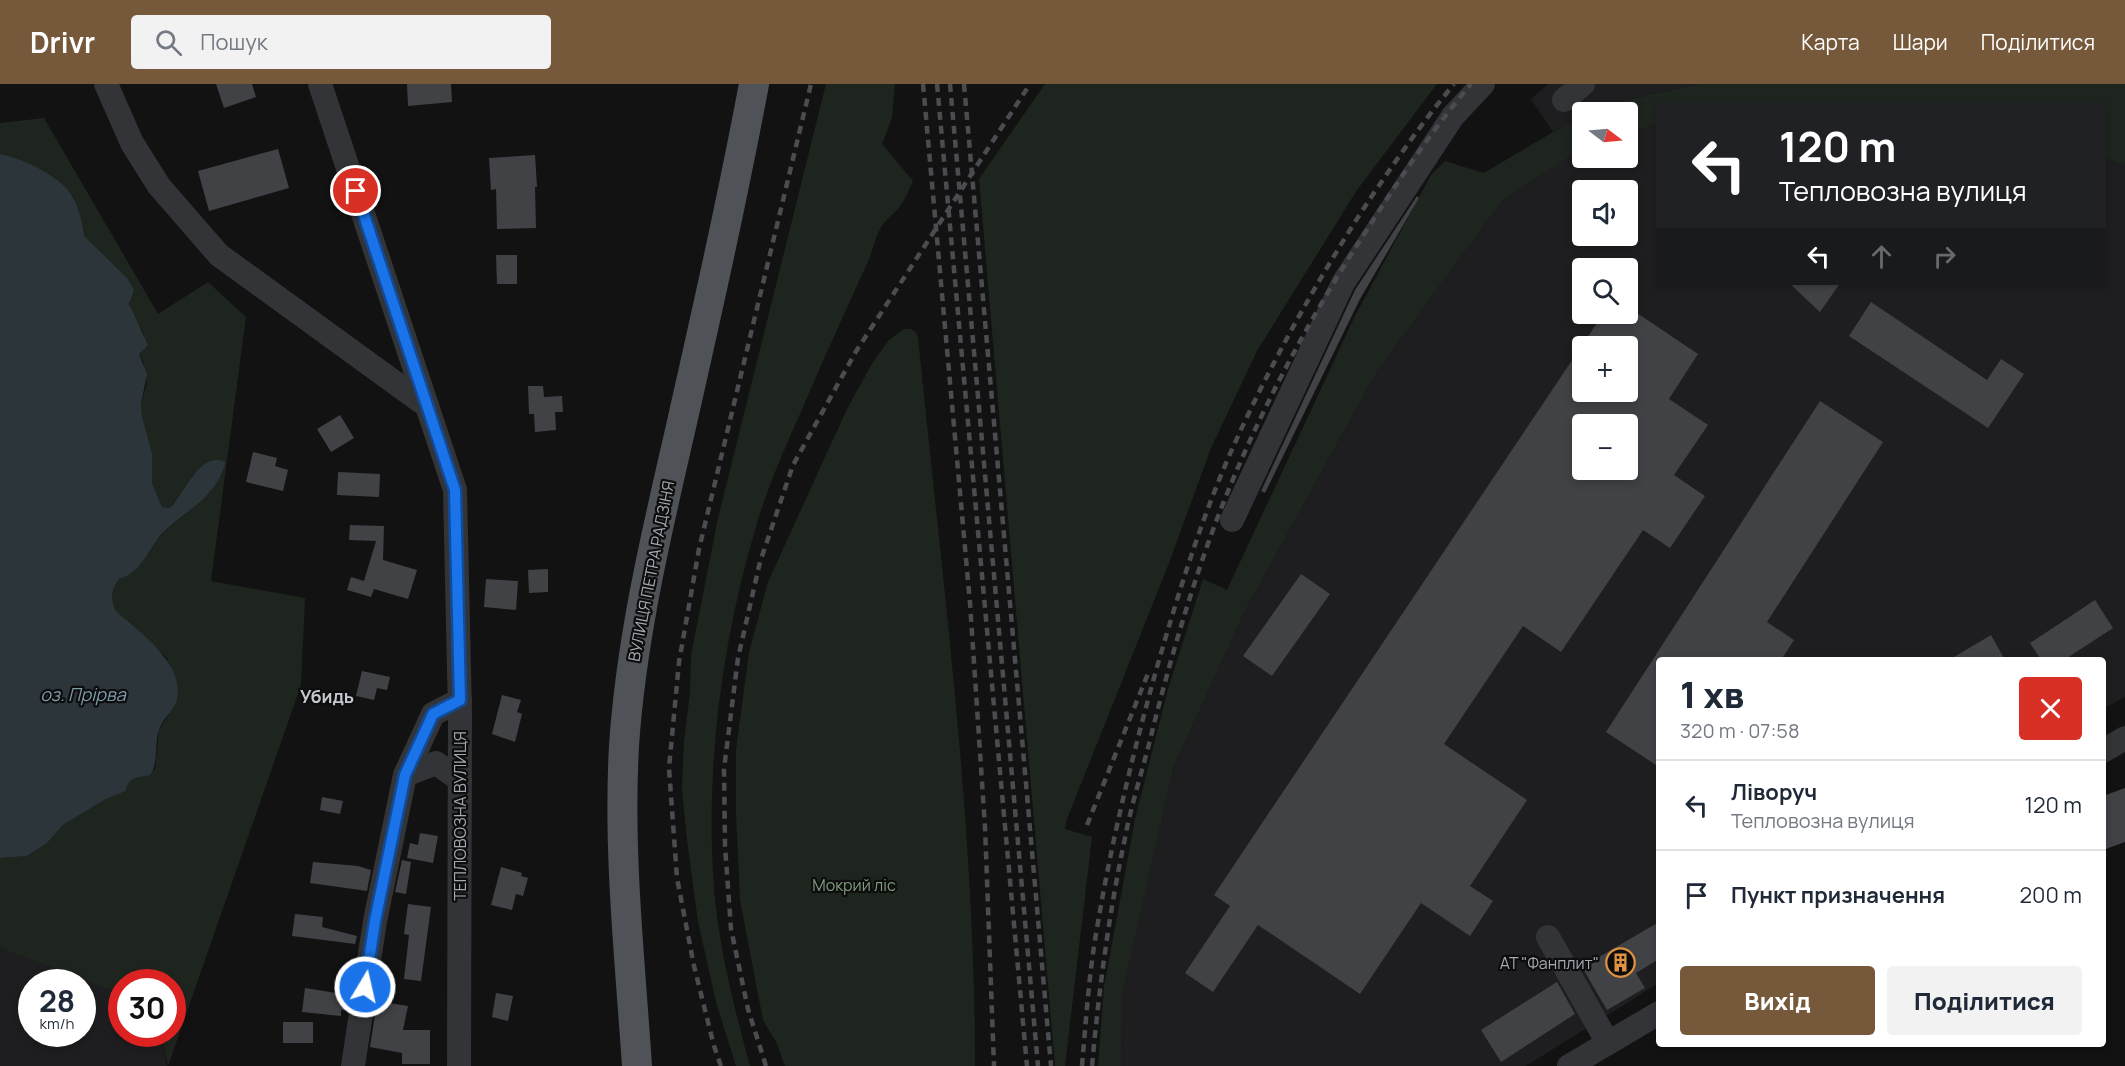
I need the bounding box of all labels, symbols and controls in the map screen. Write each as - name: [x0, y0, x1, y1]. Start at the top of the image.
- search box: [131, 15, 551, 69]
- text: Drivr: [30, 23, 95, 61]
- icon: search: [152, 26, 185, 59]
- text: Пошук: [200, 27, 268, 57]
- text: Карта: [1801, 28, 1860, 56]
- text: Шари: [1893, 28, 1948, 56]
- text: Поділитися: [1981, 28, 2095, 56]
- north arrow: [1572, 102, 1638, 168]
- map controls: [1572, 102, 1638, 480]
- text: 120 m: [1779, 117, 1896, 175]
- icon: left: [1680, 126, 1758, 204]
- pin: [330, 165, 381, 216]
- text: Тепловозна вулиця: [1779, 172, 2027, 209]
- icon: arrive: [339, 174, 372, 207]
- button: sound: [1572, 180, 1638, 246]
- icon: left: [1802, 240, 1835, 273]
- icon: ahead: [1865, 240, 1898, 273]
- icon: right: [1928, 240, 1961, 273]
- button: search: [1572, 258, 1638, 324]
- button: +: [1572, 336, 1638, 402]
- button: −: [1572, 414, 1638, 480]
- street label: ВУЛИЦЯ ПЕТРА РАДЗІНЯ: [623, 479, 679, 663]
- text: 1 хв: [1680, 670, 1744, 719]
- button: close: [2019, 677, 2082, 740]
- water label: оз. Прірва: [40, 682, 127, 706]
- district label: Убидь: [300, 684, 354, 708]
- text: 320 m · 07:58: [1680, 717, 1800, 744]
- street label: ТЕПЛОВОЗНА ВУЛИЦЯ: [449, 731, 471, 901]
- text: Ліворуч: [1731, 777, 1817, 807]
- icon: left: [1680, 789, 1713, 822]
- text: 120 m: [2024, 790, 2082, 820]
- text: Тепловозна вулиця: [1731, 807, 1915, 834]
- park label: Мокрий ліс: [812, 874, 896, 896]
- icon: arrive: [1680, 879, 1713, 912]
- text: Пункт призначення: [1731, 880, 1945, 910]
- text: 200 m: [2020, 880, 2082, 910]
- building icon: АТ "Фанплит": [1604, 947, 1636, 979]
- place label: АТ "Фанплит": [1500, 952, 1599, 974]
- position arrow: [333, 955, 397, 1019]
- button: Вихід: [1680, 966, 1875, 1035]
- button: Поділитися: [1887, 966, 2082, 1035]
- speed limit sign: 30: [108, 969, 186, 1047]
- text: 28: [39, 980, 75, 1021]
- text: km/h: [40, 1013, 74, 1034]

